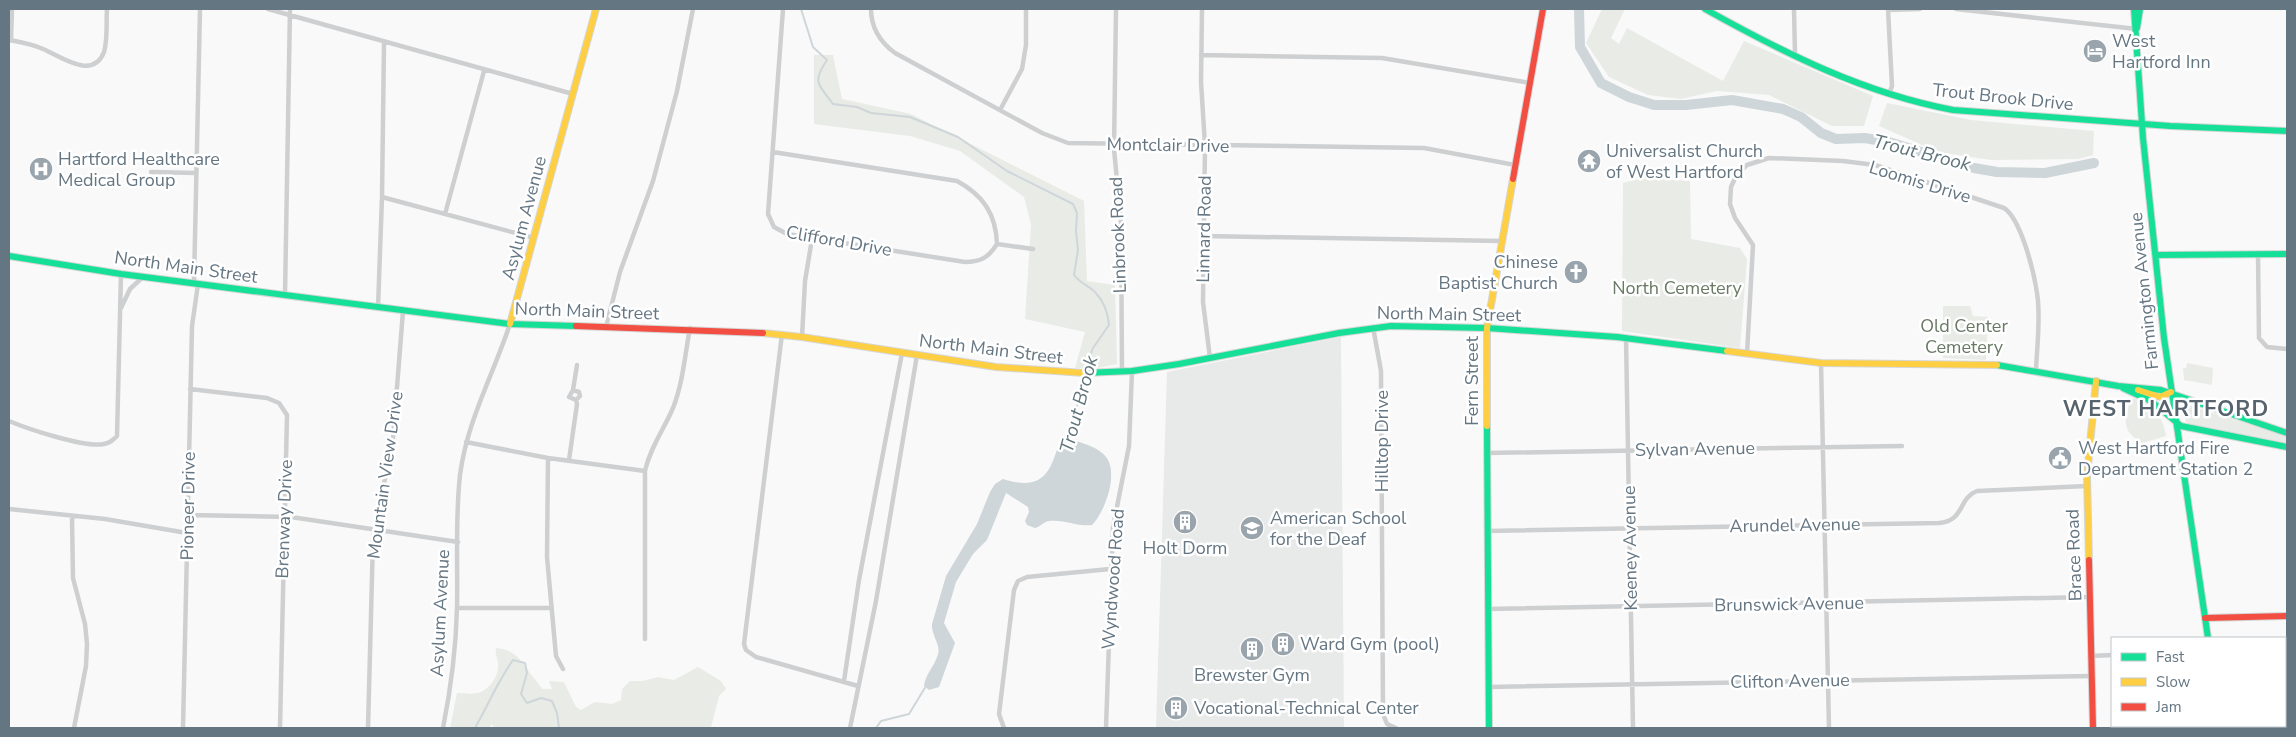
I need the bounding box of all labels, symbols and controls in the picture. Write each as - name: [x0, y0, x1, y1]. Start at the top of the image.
- place label: West Hartford Inn: [2112, 29, 2211, 74]
- hotel icon: West Hartford Inn: [2082, 38, 2108, 64]
- street label: Trout Brook Drive: [1931, 78, 2075, 116]
- water label: Trout Brook: [1870, 128, 1974, 178]
- street label: Montclair Drive: [1106, 132, 1230, 158]
- place label: Universalist Church of West Hartford: [1606, 139, 1763, 184]
- place label: Hartford Healthcare Medical Group: [58, 147, 220, 192]
- temple icon: Universalist Church of West Hartford: [1576, 148, 1602, 174]
- street label: Asylum Avenue: [496, 153, 552, 283]
- street label: Loomis Drive: [1866, 155, 1974, 209]
- hospital icon: Hartford Healthcare Medical Group: [28, 156, 54, 182]
- street label: Linnard Road: [1191, 175, 1217, 283]
- street label: Linbrook Road: [1104, 176, 1132, 294]
- street label: Farmington Avenue: [2124, 211, 2164, 371]
- street label: Clifford Drive: [784, 220, 894, 262]
- street label: North Main Street: [113, 245, 260, 289]
- place label: Chinese Baptist Church: [1439, 250, 1558, 295]
- church icon: Chinese Baptist Church: [1563, 259, 1589, 285]
- park label: North Cemetery: [1612, 276, 1742, 300]
- street label: North Main Street: [514, 296, 660, 326]
- street label: North Main Street: [1377, 301, 1522, 327]
- park label: Old Center Cemetery: [1920, 314, 2008, 359]
- street label: North Main Street: [918, 328, 1065, 370]
- street label: Fern Street: [1460, 336, 1484, 426]
- water label: Trout Brook: [1054, 352, 1105, 456]
- street label: Mountain View Drive: [361, 390, 409, 560]
- street label: Hilltop Drive: [1370, 390, 1394, 492]
- district label: WEST HARTFORD: [2063, 394, 2269, 424]
- street label: Sylvan Avenue: [1635, 436, 1755, 462]
- place label: West Hartford Fire Department Station 2: [2078, 436, 2253, 481]
- public building icon: West Hartford Fire Department Station 2: [2047, 445, 2073, 471]
- street label: Pioneer Drive: [175, 451, 201, 561]
- street label: Brenway Drive: [270, 459, 298, 579]
- street label: Keeney Avenue: [1617, 485, 1643, 611]
- place label: American School for the Deaf: [1270, 506, 1407, 551]
- street label: Wyndwood Road: [1096, 508, 1130, 650]
- street label: Brace Road: [2060, 508, 2088, 602]
- building icon: Holt Dorm: [1172, 509, 1198, 535]
- street label: Arundel Avenue: [1729, 512, 1861, 538]
- school or university icon: American School for the Deaf: [1239, 515, 1265, 541]
- place label: Holt Dorm: [1142, 536, 1228, 560]
- street label: Asylum Avenue: [425, 549, 455, 677]
- street label: Brunswick Avenue: [1714, 591, 1864, 617]
- building icon: Ward Gym (pool): [1270, 631, 1296, 657]
- place label: Ward Gym (pool): [1300, 632, 1440, 656]
- building icon: Brewster Gym: [1239, 636, 1265, 662]
- legend: [2111, 637, 2286, 727]
- text: Fast: [2156, 647, 2185, 667]
- place label: Brewster Gym: [1194, 663, 1310, 687]
- street label: Clifton Avenue: [1730, 668, 1850, 694]
- text: Slow: [2156, 672, 2191, 692]
- building icon: Vocational-Technical Center: [1163, 695, 1189, 721]
- place label: Vocational-Technical Center: [1193, 696, 1419, 720]
- text: Jam: [2155, 697, 2182, 717]

